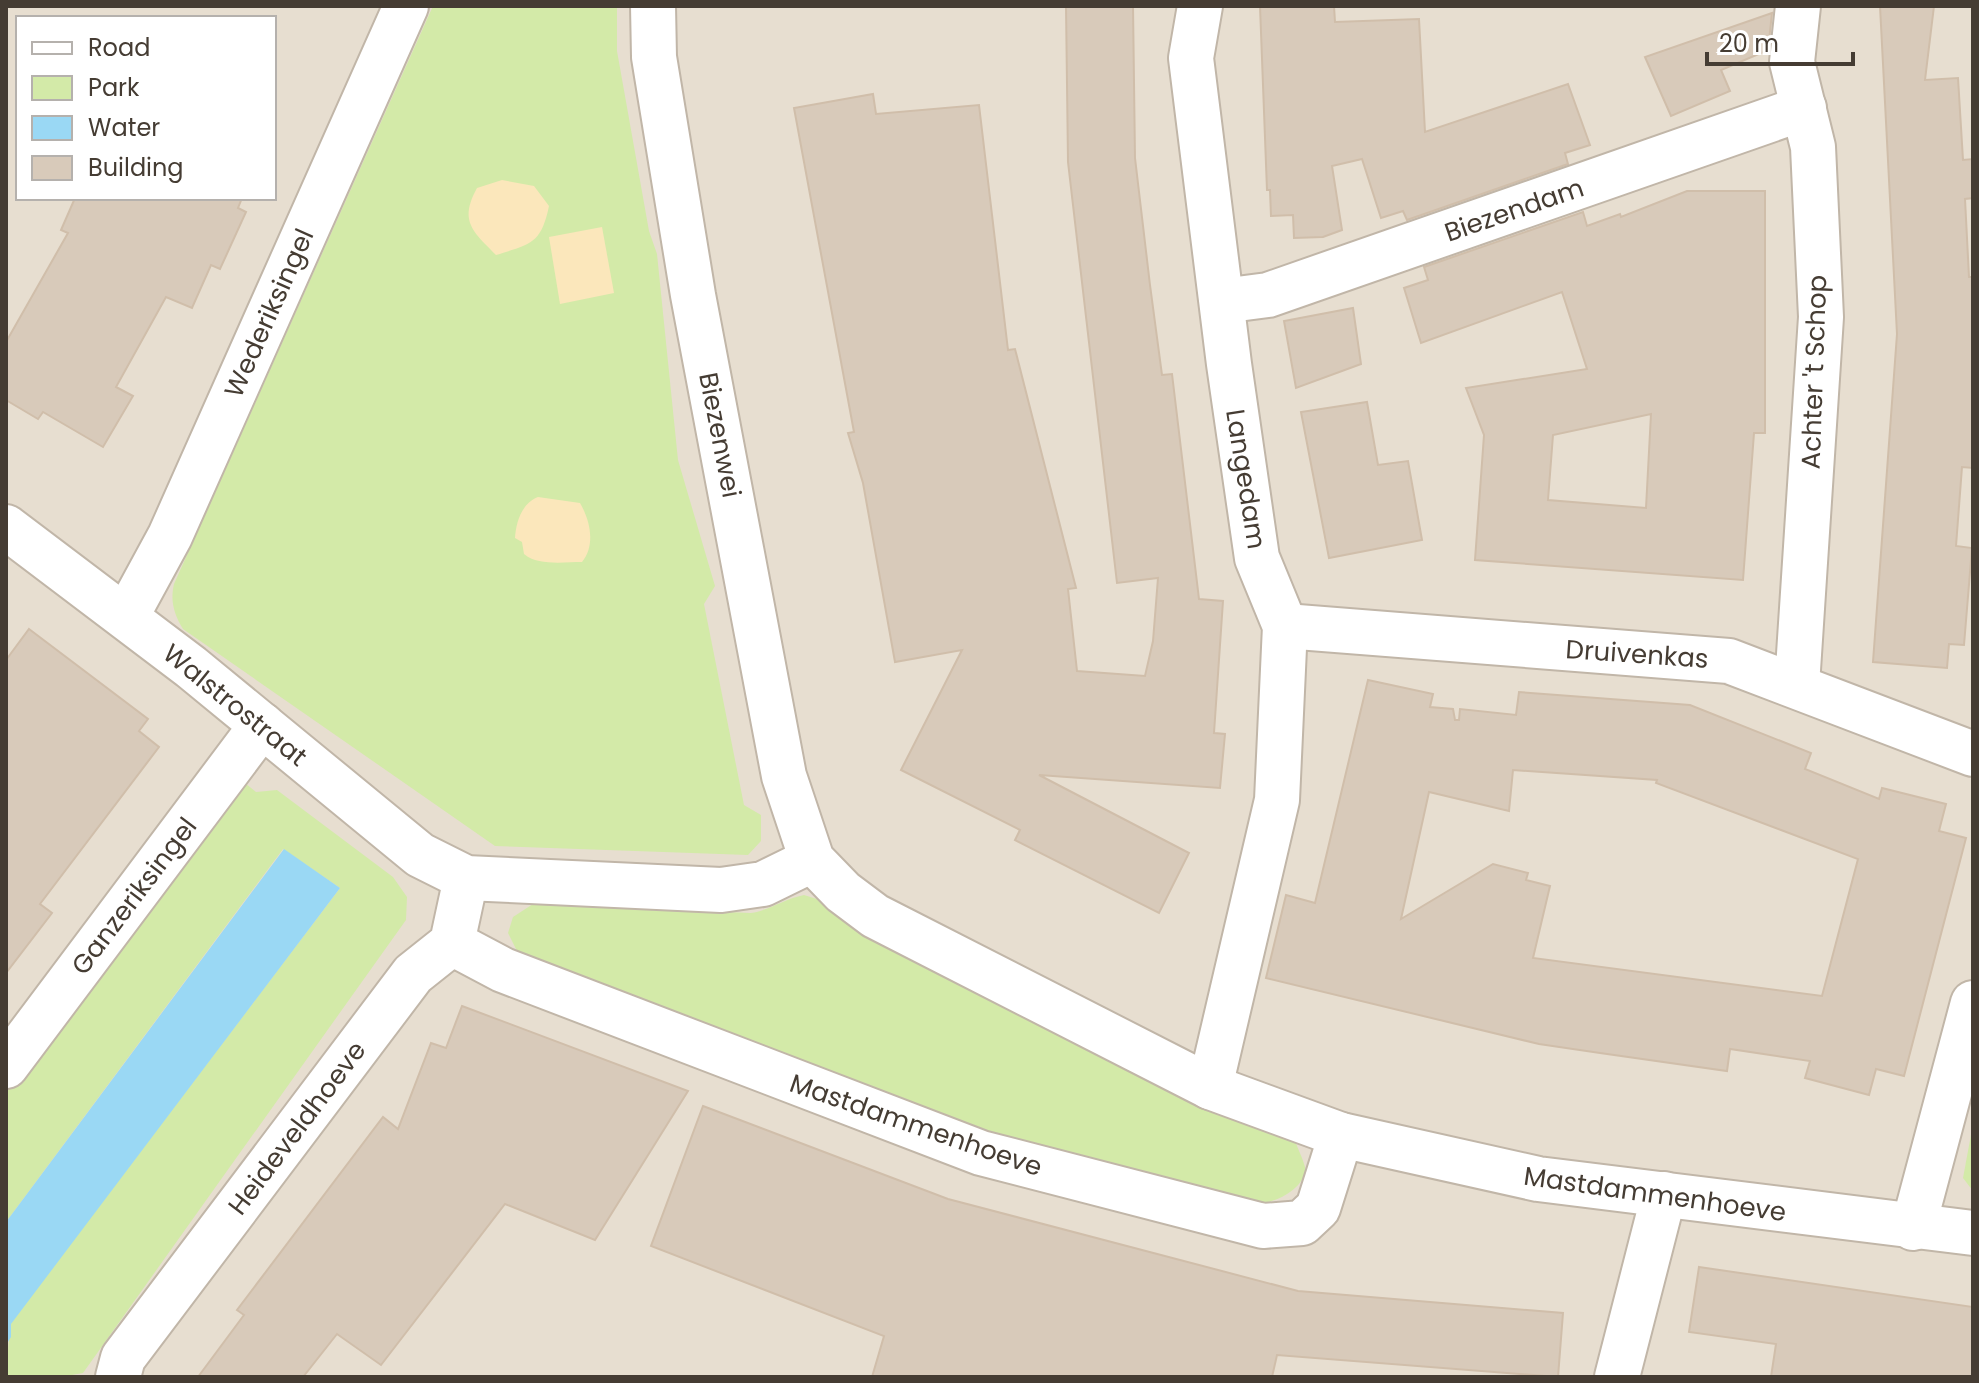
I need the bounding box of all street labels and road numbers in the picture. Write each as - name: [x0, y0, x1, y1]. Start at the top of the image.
- street label: Biezendam: [1440, 169, 1588, 251]
- street label: Wederiksingel: [216, 223, 322, 403]
- street label: Achter 't Schop: [1793, 274, 1835, 470]
- street label: Biezenwei: [690, 369, 750, 501]
- street label: Langedam: [1217, 407, 1275, 551]
- street label: Druivenkas: [1564, 631, 1710, 677]
- street label: Walstrostraat: [155, 636, 315, 774]
- street label: Ganzeriksingel: [63, 810, 205, 982]
- street label: Heideveldhoeve: [220, 1034, 374, 1222]
- street label: Mastdammenhoeve: [785, 1065, 1047, 1185]
- street label: Mastdammenhoeve: [1521, 1158, 1789, 1230]

